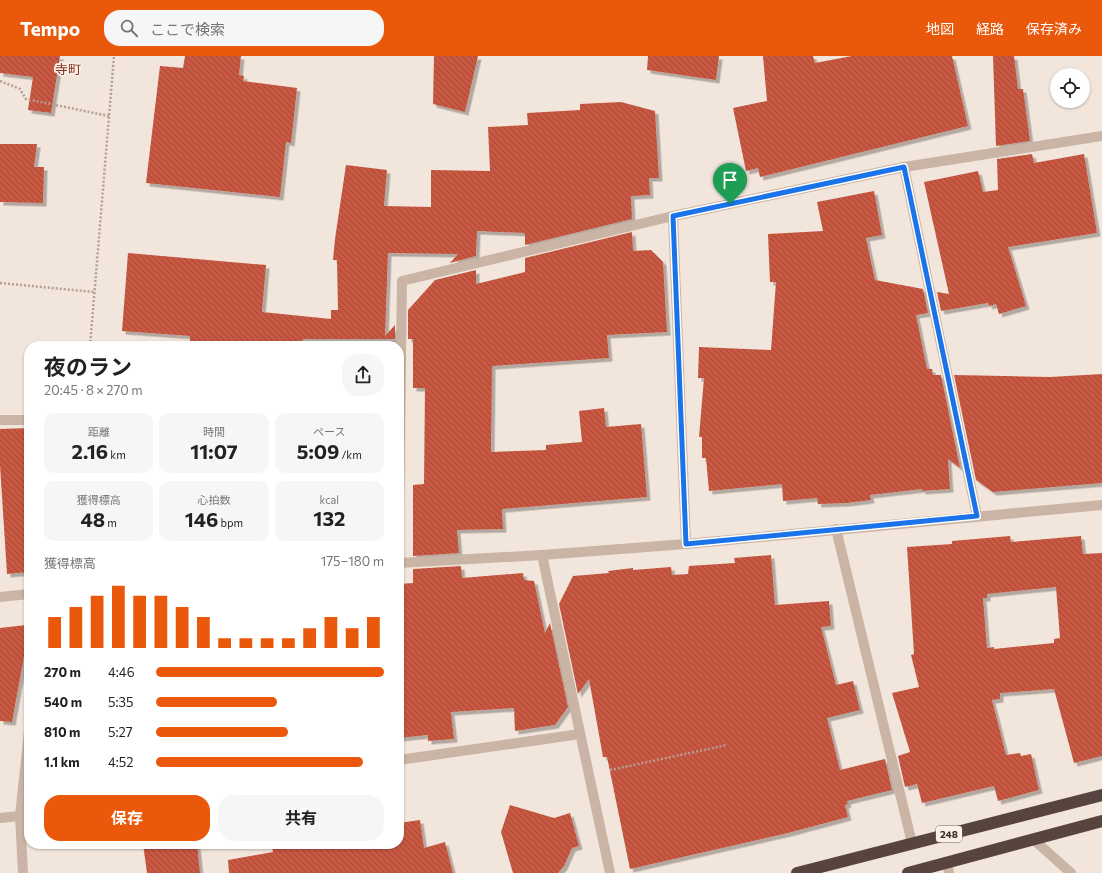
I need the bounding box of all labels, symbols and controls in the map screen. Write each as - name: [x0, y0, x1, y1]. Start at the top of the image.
- search box: [104, 10, 384, 46]
- text: Tempo: [20, 17, 80, 40]
- icon: search: [118, 17, 140, 39]
- text: ここで検索: [150, 20, 225, 38]
- text: 地図: [926, 20, 954, 37]
- text: 経路: [976, 20, 1004, 37]
- text: 保存済み: [1026, 20, 1082, 37]
- district label: 寺町: [55, 61, 81, 77]
- map controls: [1050, 68, 1090, 108]
- button: locate: [1050, 68, 1090, 108]
- pin: [713, 163, 747, 204]
- icon: arrive: [719, 169, 741, 191]
- text: 夜のラン: [44, 353, 132, 380]
- button: share: [342, 354, 384, 396]
- text: 20:45 · 8 × 270 m: [44, 382, 143, 398]
- text: 距離: [88, 425, 110, 438]
- text: 時間: [203, 425, 225, 438]
- text: ペース: [313, 425, 346, 438]
- text: 2.16: [72, 439, 108, 463]
- text: 11:07: [190, 439, 238, 463]
- text: 5:09: [297, 439, 339, 463]
- text: km: [108, 448, 126, 461]
- text: /km: [339, 448, 362, 461]
- text: 獲得標高: [77, 493, 121, 506]
- text: 心拍数: [197, 493, 230, 506]
- text: kcal: [319, 493, 339, 506]
- text: 132: [313, 506, 345, 530]
- text: 48: [80, 507, 105, 531]
- text: 146: [185, 507, 218, 531]
- text: m: [105, 516, 117, 529]
- text: bpm: [218, 516, 243, 529]
- text: 175–180 m: [321, 553, 384, 569]
- text: 獲得標高: [44, 555, 96, 571]
- text: 270 m: [44, 664, 81, 680]
- text: 4:46: [108, 664, 135, 680]
- text: 540 m: [44, 694, 82, 710]
- text: 5:35: [108, 694, 133, 710]
- text: 810 m: [44, 724, 80, 740]
- text: 5:27: [108, 724, 133, 740]
- text: 1.1 km: [44, 754, 80, 770]
- text: 4:52: [108, 754, 134, 770]
- button: 保存: [44, 795, 210, 841]
- button: 共有: [218, 795, 384, 841]
- road number: 248: [936, 826, 962, 842]

